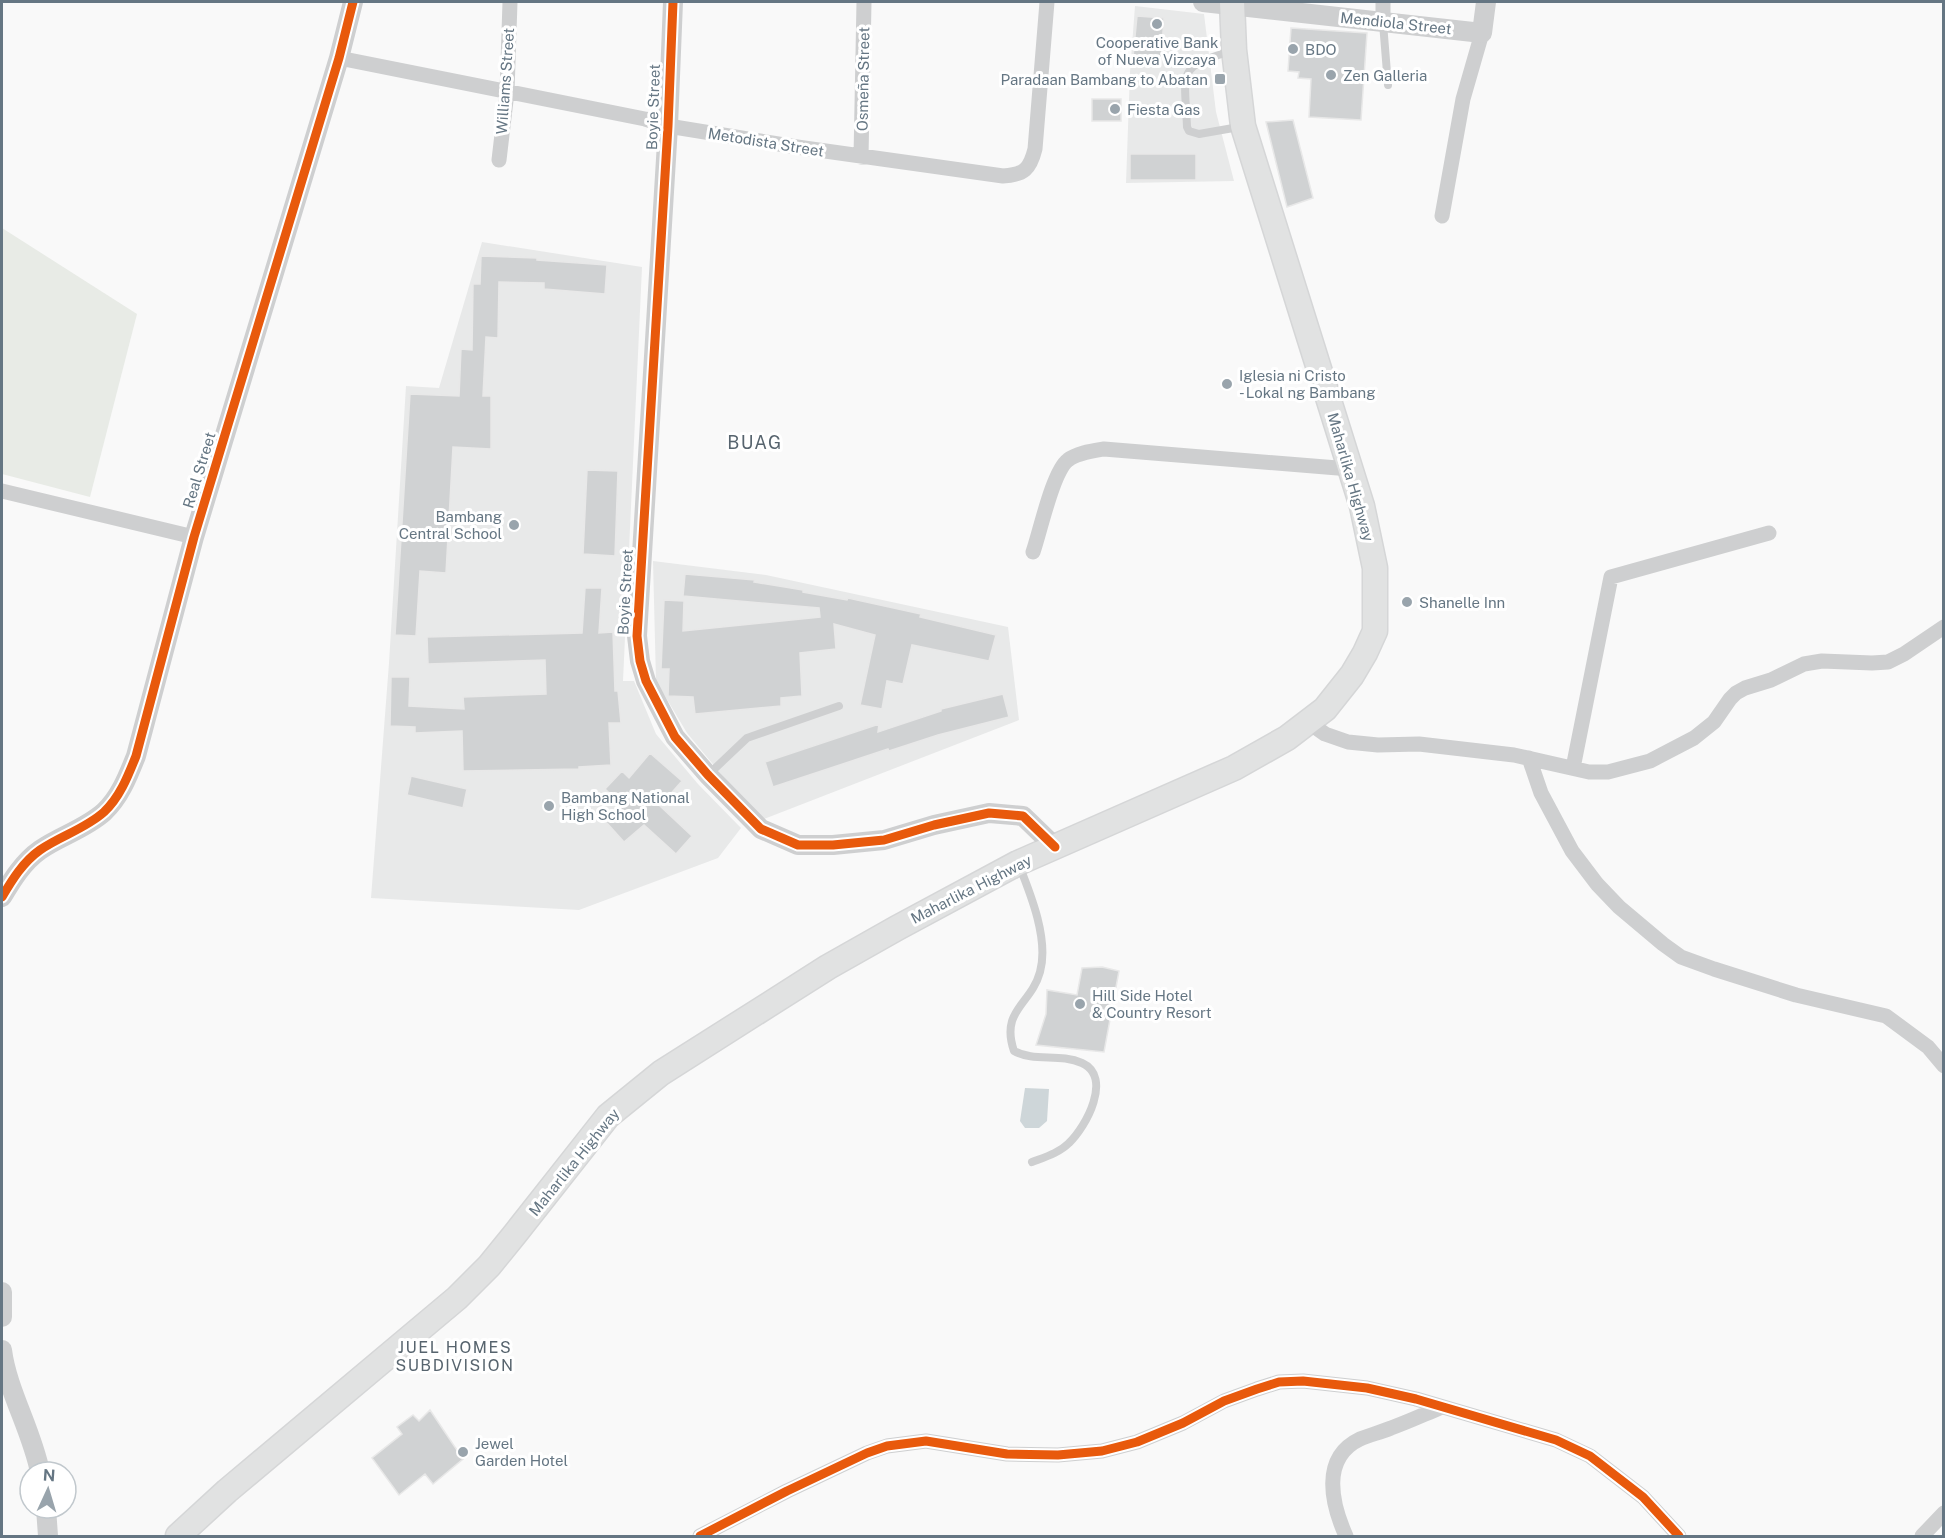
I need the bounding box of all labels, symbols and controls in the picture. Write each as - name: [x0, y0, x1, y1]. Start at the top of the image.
- street label: Mendiola Street: [1340, 9, 1453, 37]
- marker: Cooperative Bank of Nueva Vizcaya: [1150, 17, 1164, 31]
- street label: Williams Street: [493, 27, 517, 135]
- street label: Osmeña Street: [854, 27, 872, 131]
- place label: Cooperative Bank of Nueva Vizcaya: [1096, 34, 1218, 68]
- place label: BDO: [1305, 41, 1337, 58]
- marker: BDO: [1286, 42, 1300, 56]
- street label: Boyie Street: [643, 64, 663, 150]
- place label: Zen Galleria: [1343, 67, 1427, 84]
- marker: Zen Galleria: [1324, 68, 1338, 82]
- place label: Paradaan Bambang to Abatan: [1001, 71, 1208, 88]
- marker: Paradaan Bambang to Abatan: [1213, 72, 1227, 86]
- place label: Fiesta Gas: [1127, 101, 1200, 118]
- marker: Fiesta Gas: [1108, 102, 1122, 116]
- street label: Metodista Street: [707, 124, 825, 160]
- place label: Iglesia ni Cristo - Lokal ng Bambang: [1239, 367, 1376, 401]
- marker: Iglesia ni Cristo - Lokal ng Bambang: [1220, 377, 1234, 391]
- street label: Maharlika Highway: [1324, 411, 1378, 543]
- street label: Real Street: [179, 430, 219, 510]
- district label: BUAG: [727, 432, 783, 453]
- place label: Bambang Central School: [399, 508, 502, 542]
- marker: Bambang Central School: [507, 518, 521, 532]
- street label: Boyie Street: [614, 548, 636, 635]
- place label: Shanelle Inn: [1419, 594, 1505, 611]
- marker: Shanelle Inn: [1400, 595, 1414, 609]
- place label: Bambang National High School: [561, 789, 690, 823]
- marker: Bambang National High School: [542, 799, 556, 813]
- street label: Maharlika Highway: [908, 851, 1034, 927]
- place label: Hill Side Hotel & Country Resort: [1092, 987, 1212, 1021]
- marker: Hill Side Hotel & Country Resort: [1073, 997, 1087, 1011]
- street label: Maharlika Highway: [525, 1105, 623, 1219]
- district label: JUEL HOMES SUBDIVISION: [395, 1338, 515, 1375]
- place label: Jewel Garden Hotel: [475, 1435, 568, 1469]
- marker: Jewel Garden Hotel: [456, 1445, 470, 1459]
- north arrow: [18, 1460, 78, 1520]
- text: N: [42, 1466, 56, 1485]

